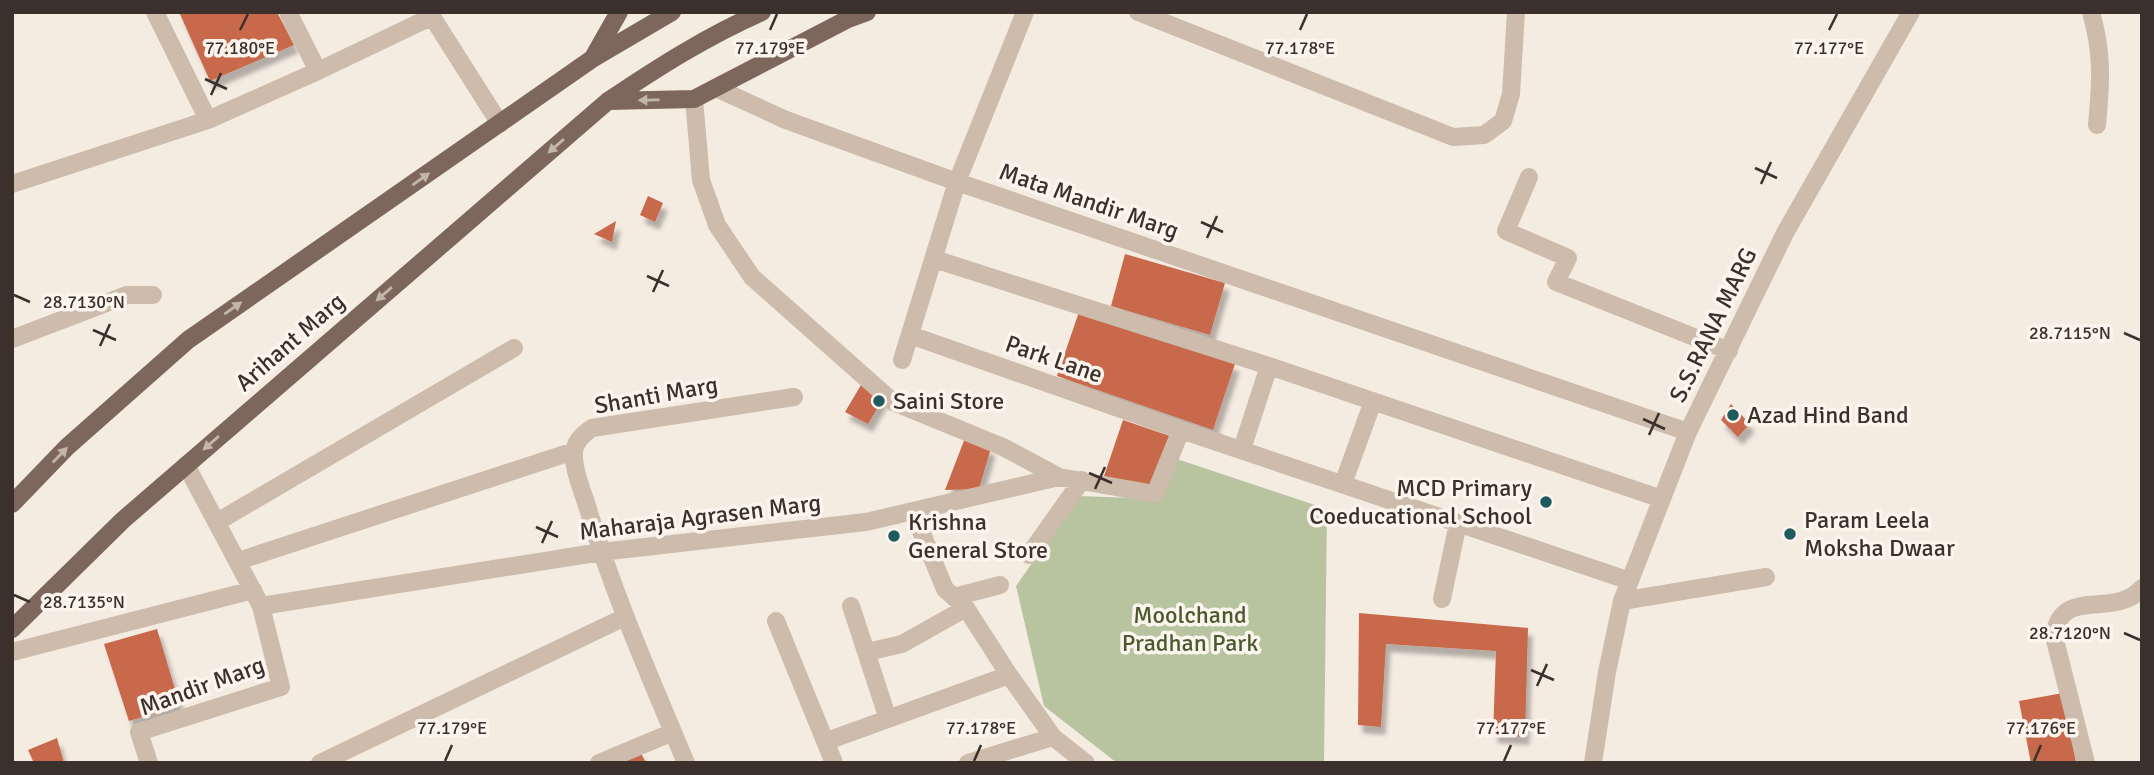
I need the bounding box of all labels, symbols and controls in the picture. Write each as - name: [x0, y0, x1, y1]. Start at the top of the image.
- text: 77.180°E: [205, 37, 275, 59]
- text: 77.179°E: [735, 37, 805, 59]
- text: 77.178°E: [1265, 37, 1335, 59]
- text: 77.177°E: [1794, 37, 1864, 59]
- one-way arrow: [637, 94, 659, 106]
- one-way arrow: [547, 138, 565, 154]
- street label: Mata Mandir Marg: [995, 156, 1183, 246]
- one-way arrow: [412, 172, 430, 186]
- street label: S.S.RANA MARG: [1663, 243, 1763, 407]
- street label: Arihant Marg: [229, 286, 351, 398]
- one-way arrow: [375, 286, 392, 301]
- text: 28.7130°N: [43, 291, 125, 313]
- one-way arrow: [224, 301, 242, 315]
- text: 28.7115°N: [2029, 322, 2111, 344]
- street label: Park Lane: [1001, 328, 1107, 390]
- street label: Shanti Marg: [592, 369, 720, 421]
- place label: Saini Store: [893, 386, 1004, 416]
- marker: Saini Store: [871, 393, 887, 409]
- place label: Azad Hind Band: [1747, 400, 1909, 430]
- marker: Azad Hind Band: [1725, 407, 1741, 423]
- one-way arrow: [203, 435, 220, 450]
- one-way arrow: [51, 447, 67, 464]
- place label: MCD Primary Coeducational School: [1309, 473, 1532, 531]
- street label: Maharaja Agrasen Marg: [577, 487, 823, 547]
- marker: MCD Primary Coeducational School: [1538, 494, 1554, 510]
- place label: Param Leela Moksha Dwaar: [1804, 505, 1955, 563]
- place label: Krishna General Store: [908, 507, 1048, 565]
- marker: Param Leela Moksha Dwaar: [1782, 526, 1798, 542]
- marker: Krishna General Store: [886, 528, 902, 544]
- text: 28.7135°N: [43, 591, 125, 613]
- park label: Moolchand Pradhan Park: [1122, 600, 1258, 658]
- text: 28.7120°N: [2029, 622, 2111, 644]
- street label: Mandir Marg: [135, 650, 269, 722]
- text: 77.179°E: [417, 717, 487, 739]
- text: 77.178°E: [946, 717, 1016, 739]
- text: 77.177°E: [1476, 717, 1546, 739]
- text: 77.176°E: [2006, 717, 2076, 739]

